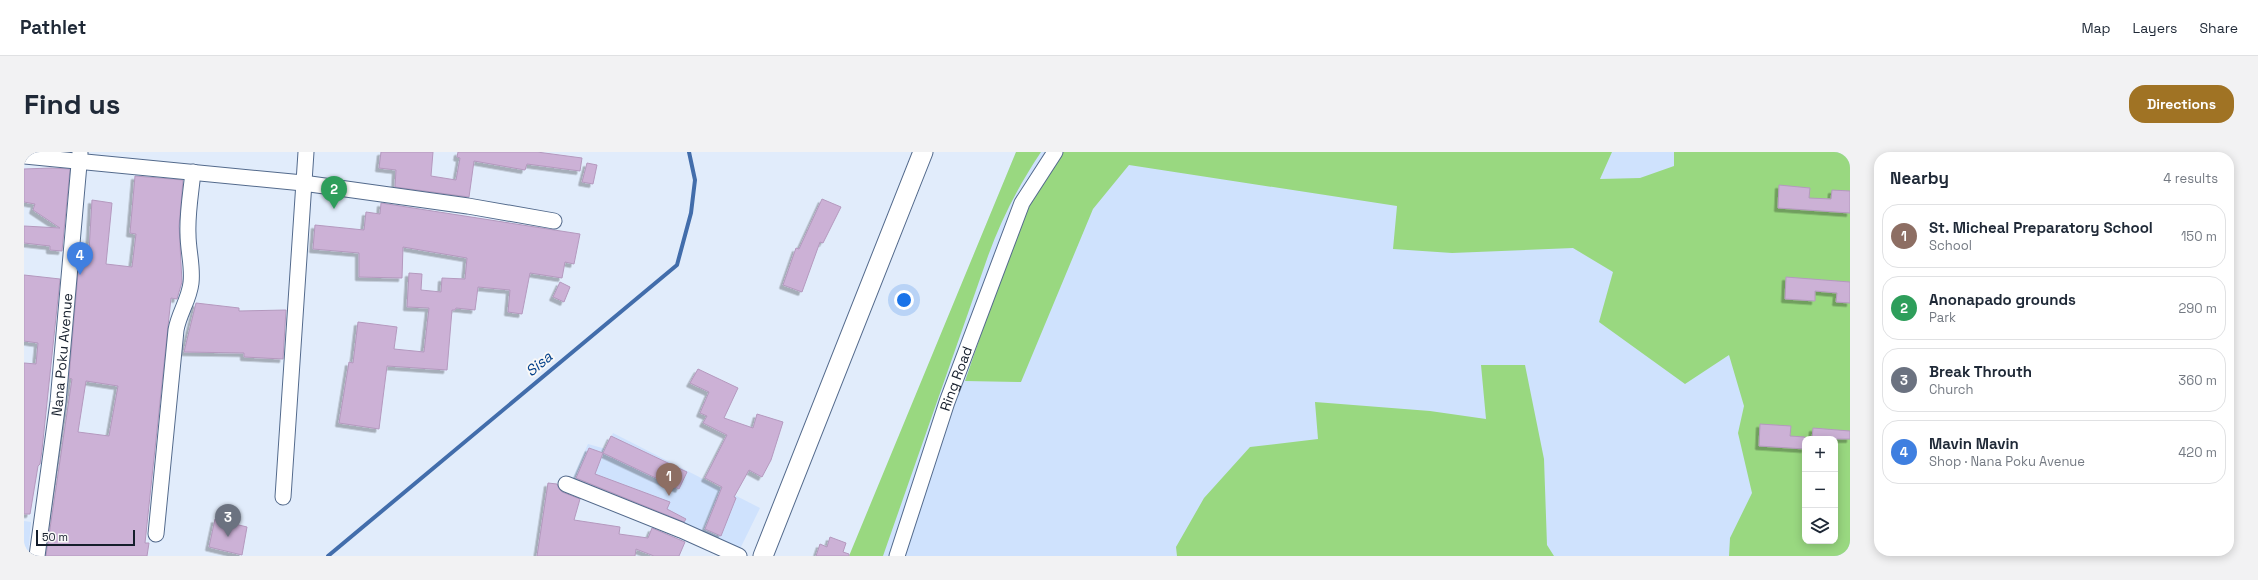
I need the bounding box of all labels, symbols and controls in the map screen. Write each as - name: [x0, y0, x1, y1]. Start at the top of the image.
- text: Pathlet: [20, 15, 86, 40]
- text: Map: [2081, 19, 2111, 37]
- text: Layers: [2133, 19, 2177, 37]
- text: Share: [2199, 19, 2238, 37]
- button: Directions: [2129, 85, 2234, 123]
- text: Find us: [24, 86, 121, 122]
- text: Nearby: [1890, 167, 1949, 189]
- text: 4 results: [2163, 170, 2218, 187]
- pin: 2: [321, 176, 347, 209]
- text: St. Micheal Preparatory School: [1929, 218, 2153, 237]
- text: 1: [1901, 228, 1907, 245]
- text: 150 m: [2181, 228, 2217, 245]
- text: School: [1929, 237, 1972, 254]
- pin: 4: [67, 242, 93, 275]
- your location: [894, 290, 914, 310]
- text: Anonapado grounds: [1929, 290, 2076, 309]
- street label: Nana Poku Avenue: [47, 292, 77, 417]
- text: 2: [1900, 300, 1908, 317]
- text: 290 m: [2178, 300, 2217, 317]
- text: Park: [1929, 309, 1956, 326]
- street label: Ring Road: [936, 344, 976, 413]
- water label: Sisa: [521, 347, 556, 380]
- text: Break Throuth: [1929, 362, 2032, 381]
- text: 3: [1900, 372, 1908, 389]
- text: 360 m: [2178, 372, 2217, 389]
- text: Church: [1929, 381, 1974, 398]
- text: Mavin Mavin: [1929, 434, 2019, 453]
- map controls: [1802, 436, 1838, 544]
- button: +: [1802, 436, 1838, 472]
- text: 4: [1900, 444, 1908, 461]
- text: 420 m: [2178, 444, 2217, 461]
- text: Shop · Nana Poku Avenue: [1929, 453, 2085, 470]
- pin: 1: [656, 463, 682, 496]
- button: −: [1802, 472, 1838, 508]
- pin: 3: [215, 504, 241, 537]
- button: layers: [1802, 508, 1838, 544]
- scale bar: [36, 528, 135, 547]
- text: 50 m: [42, 530, 68, 544]

